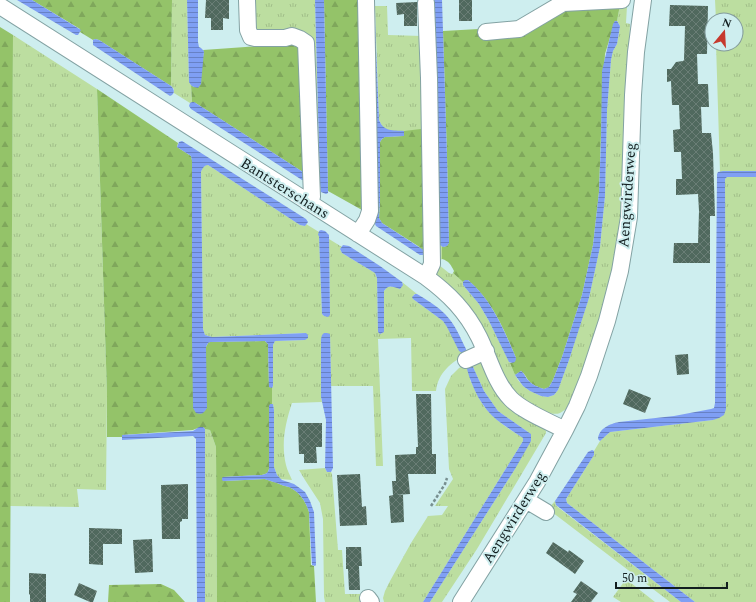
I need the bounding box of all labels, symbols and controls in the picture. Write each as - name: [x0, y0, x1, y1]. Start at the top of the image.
- north arrow: [704, 12, 744, 52]
- text: N: [720, 13, 734, 32]
- street label: Aengwirderweg: [612, 142, 643, 248]
- street label: Bantsterschans: [236, 152, 334, 225]
- street label: Aengwirderweg: [477, 466, 552, 568]
- scale bar: [616, 564, 727, 590]
- text: 50 m: [622, 569, 647, 588]

